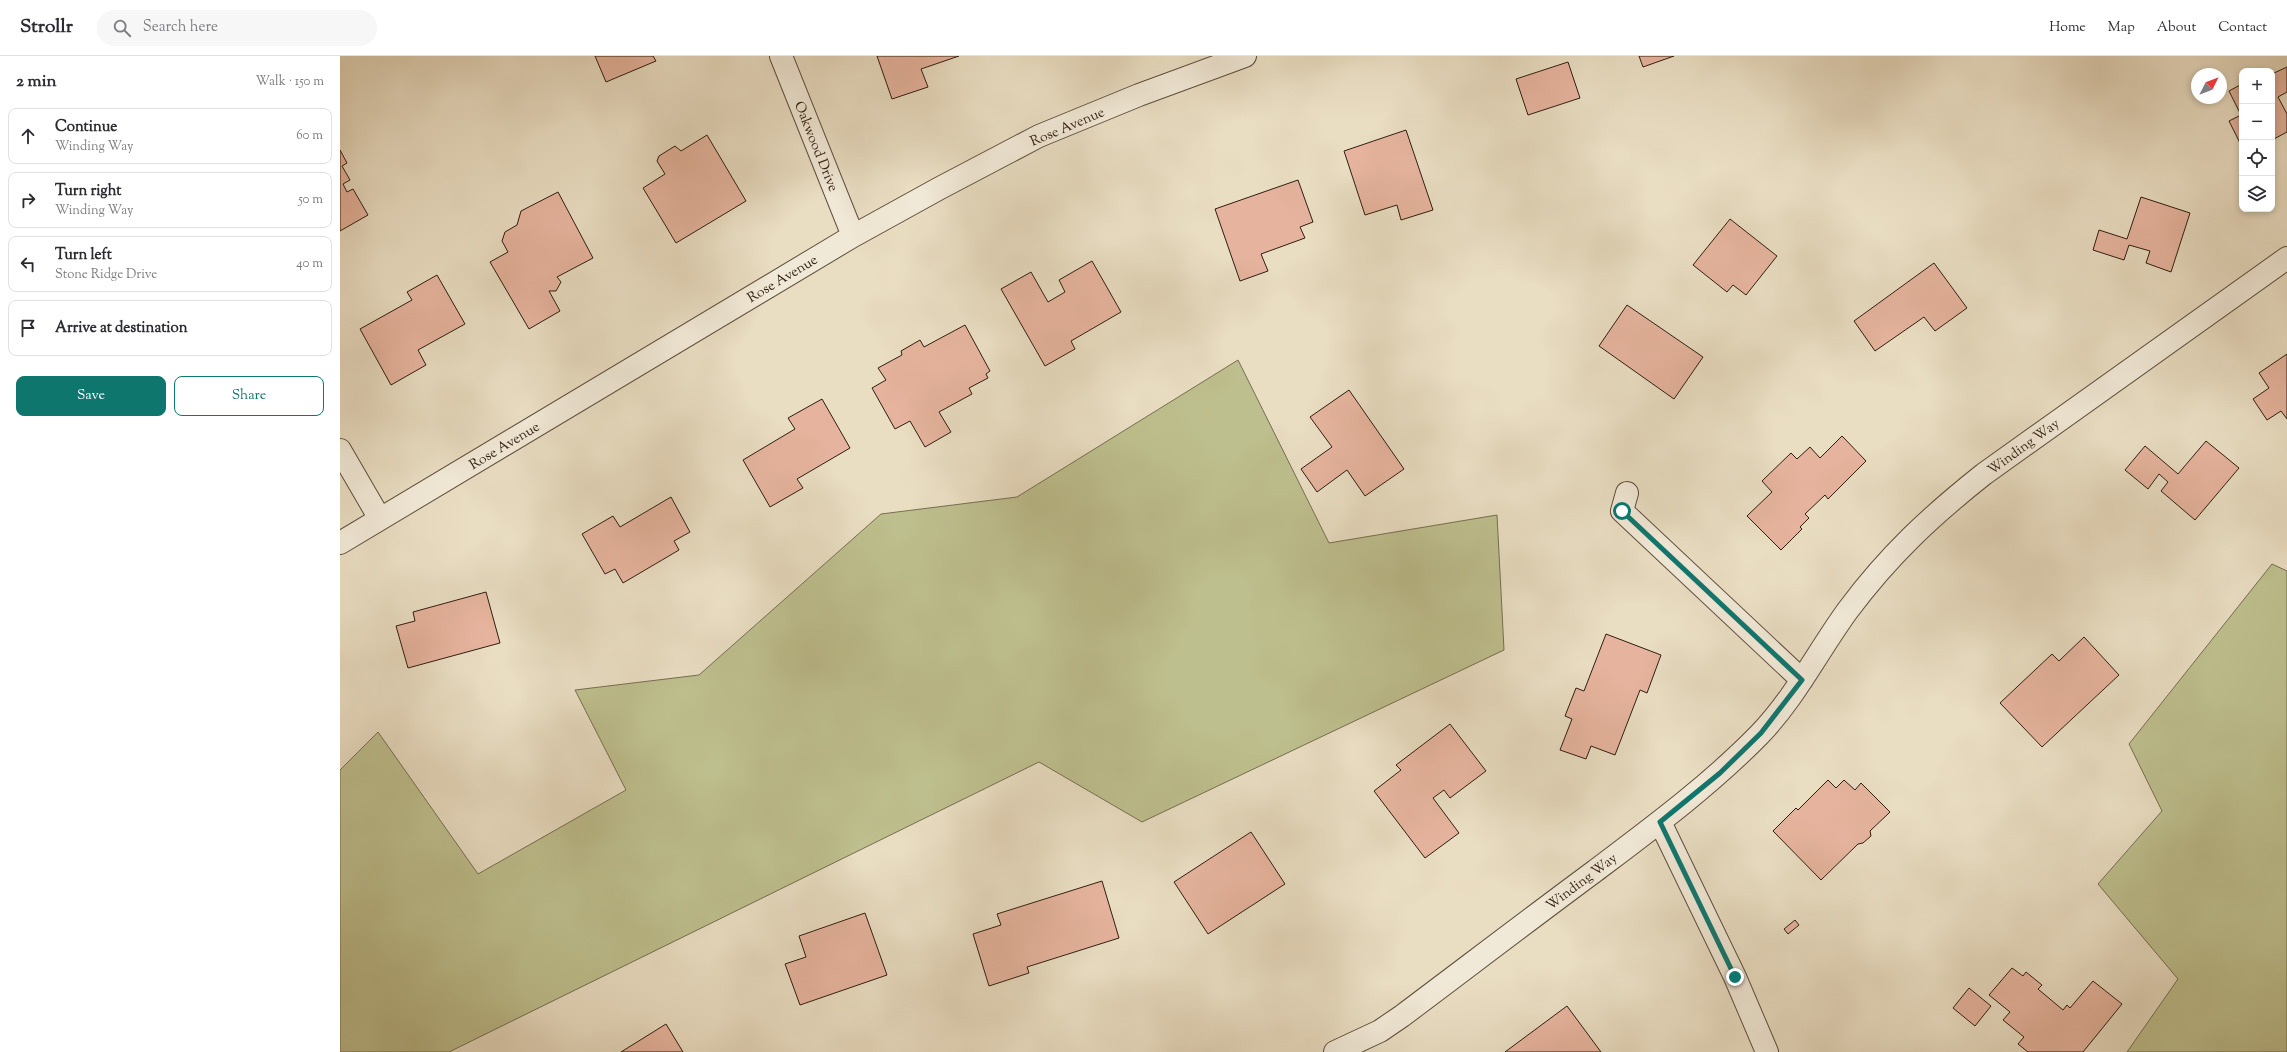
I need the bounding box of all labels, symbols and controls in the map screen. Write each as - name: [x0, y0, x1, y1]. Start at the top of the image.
- search box: [97, 10, 377, 46]
- text: Strollr: [20, 14, 73, 41]
- icon: search: [111, 17, 133, 39]
- text: Search here: [143, 17, 218, 38]
- text: Home: [2049, 18, 2086, 38]
- text: Map: [2108, 18, 2135, 38]
- text: About: [2157, 18, 2196, 38]
- text: Contact: [2218, 18, 2267, 38]
- north arrow: [2191, 68, 2227, 104]
- map controls: [2239, 68, 2275, 212]
- button: +: [2239, 68, 2275, 104]
- text: 2 min: [16, 70, 57, 94]
- text: Walk · 150 m: [255, 73, 324, 91]
- street label: Oakwood Drive: [788, 99, 842, 195]
- street label: Rose Avenue: [1027, 103, 1108, 152]
- button: −: [2239, 104, 2275, 140]
- text: Continue: [55, 117, 117, 138]
- icon: ahead: [17, 125, 39, 147]
- text: 60 m: [296, 127, 323, 145]
- text: Winding Way: [55, 138, 134, 156]
- button: locate: [2239, 140, 2275, 176]
- button: layers: [2239, 176, 2275, 212]
- text: Turn right: [55, 181, 121, 202]
- icon: right: [17, 189, 39, 211]
- text: 50 m: [298, 191, 323, 209]
- text: Winding Way: [55, 202, 134, 220]
- text: Turn left: [55, 245, 112, 266]
- street label: Rose Avenue: [744, 251, 822, 309]
- icon: left: [17, 253, 39, 275]
- text: 40 m: [296, 255, 323, 273]
- text: Stone Ridge Drive: [55, 266, 157, 284]
- icon: arrive: [17, 317, 39, 339]
- text: Arrive at destination: [55, 318, 188, 339]
- button: Save: [16, 376, 166, 416]
- button: Share: [174, 376, 324, 416]
- street label: Winding Way: [1984, 415, 2064, 481]
- street label: Rose Avenue: [466, 418, 544, 476]
- route start: [1613, 502, 1631, 520]
- street label: Winding Way: [1542, 849, 1622, 916]
- route end: [1726, 968, 1744, 986]

